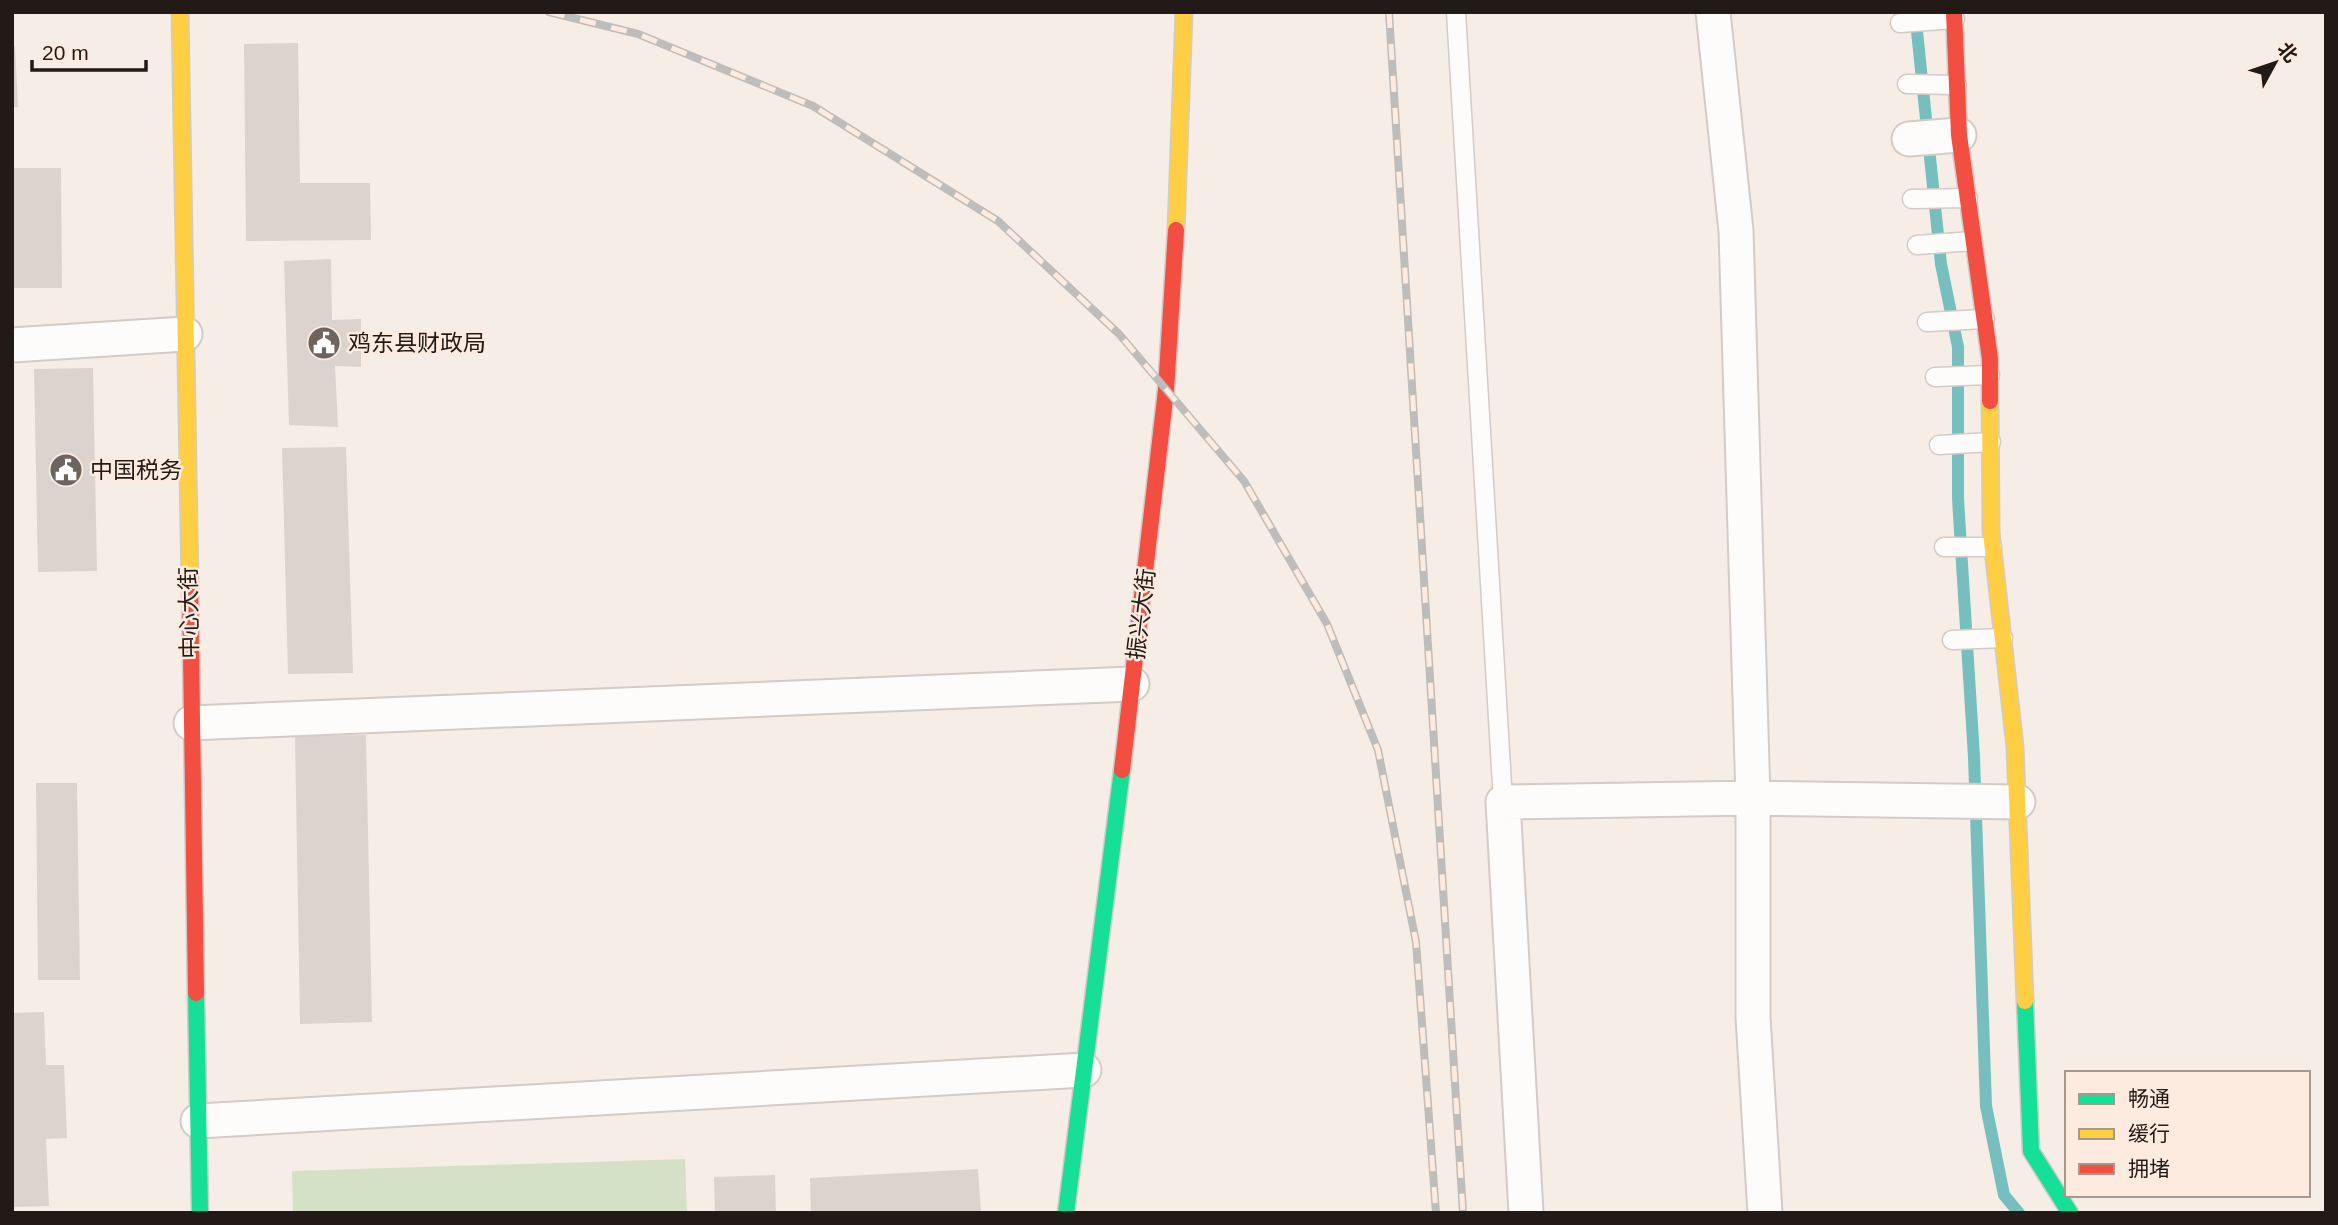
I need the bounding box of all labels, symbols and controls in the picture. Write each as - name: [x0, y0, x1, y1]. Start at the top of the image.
- scale bar: [32, 28, 145, 72]
- north arrow: [2240, 28, 2310, 98]
- text: 北: [2273, 38, 2302, 66]
- text: 20 m: [42, 41, 89, 64]
- public building icon: 鸡东县财政局: [305, 324, 343, 362]
- place label: 鸡东县财政局: [348, 330, 486, 356]
- public building icon: 中国税务: [47, 451, 85, 489]
- place label: 中国税务: [90, 457, 182, 483]
- street label: 中心大街: [175, 567, 203, 659]
- street label: 振兴大街: [1122, 567, 1160, 661]
- legend: [2065, 1071, 2310, 1197]
- text: 畅通: [2128, 1087, 2170, 1110]
- text: 缓行: [2128, 1122, 2170, 1145]
- text: 拥堵: [2128, 1157, 2170, 1180]

